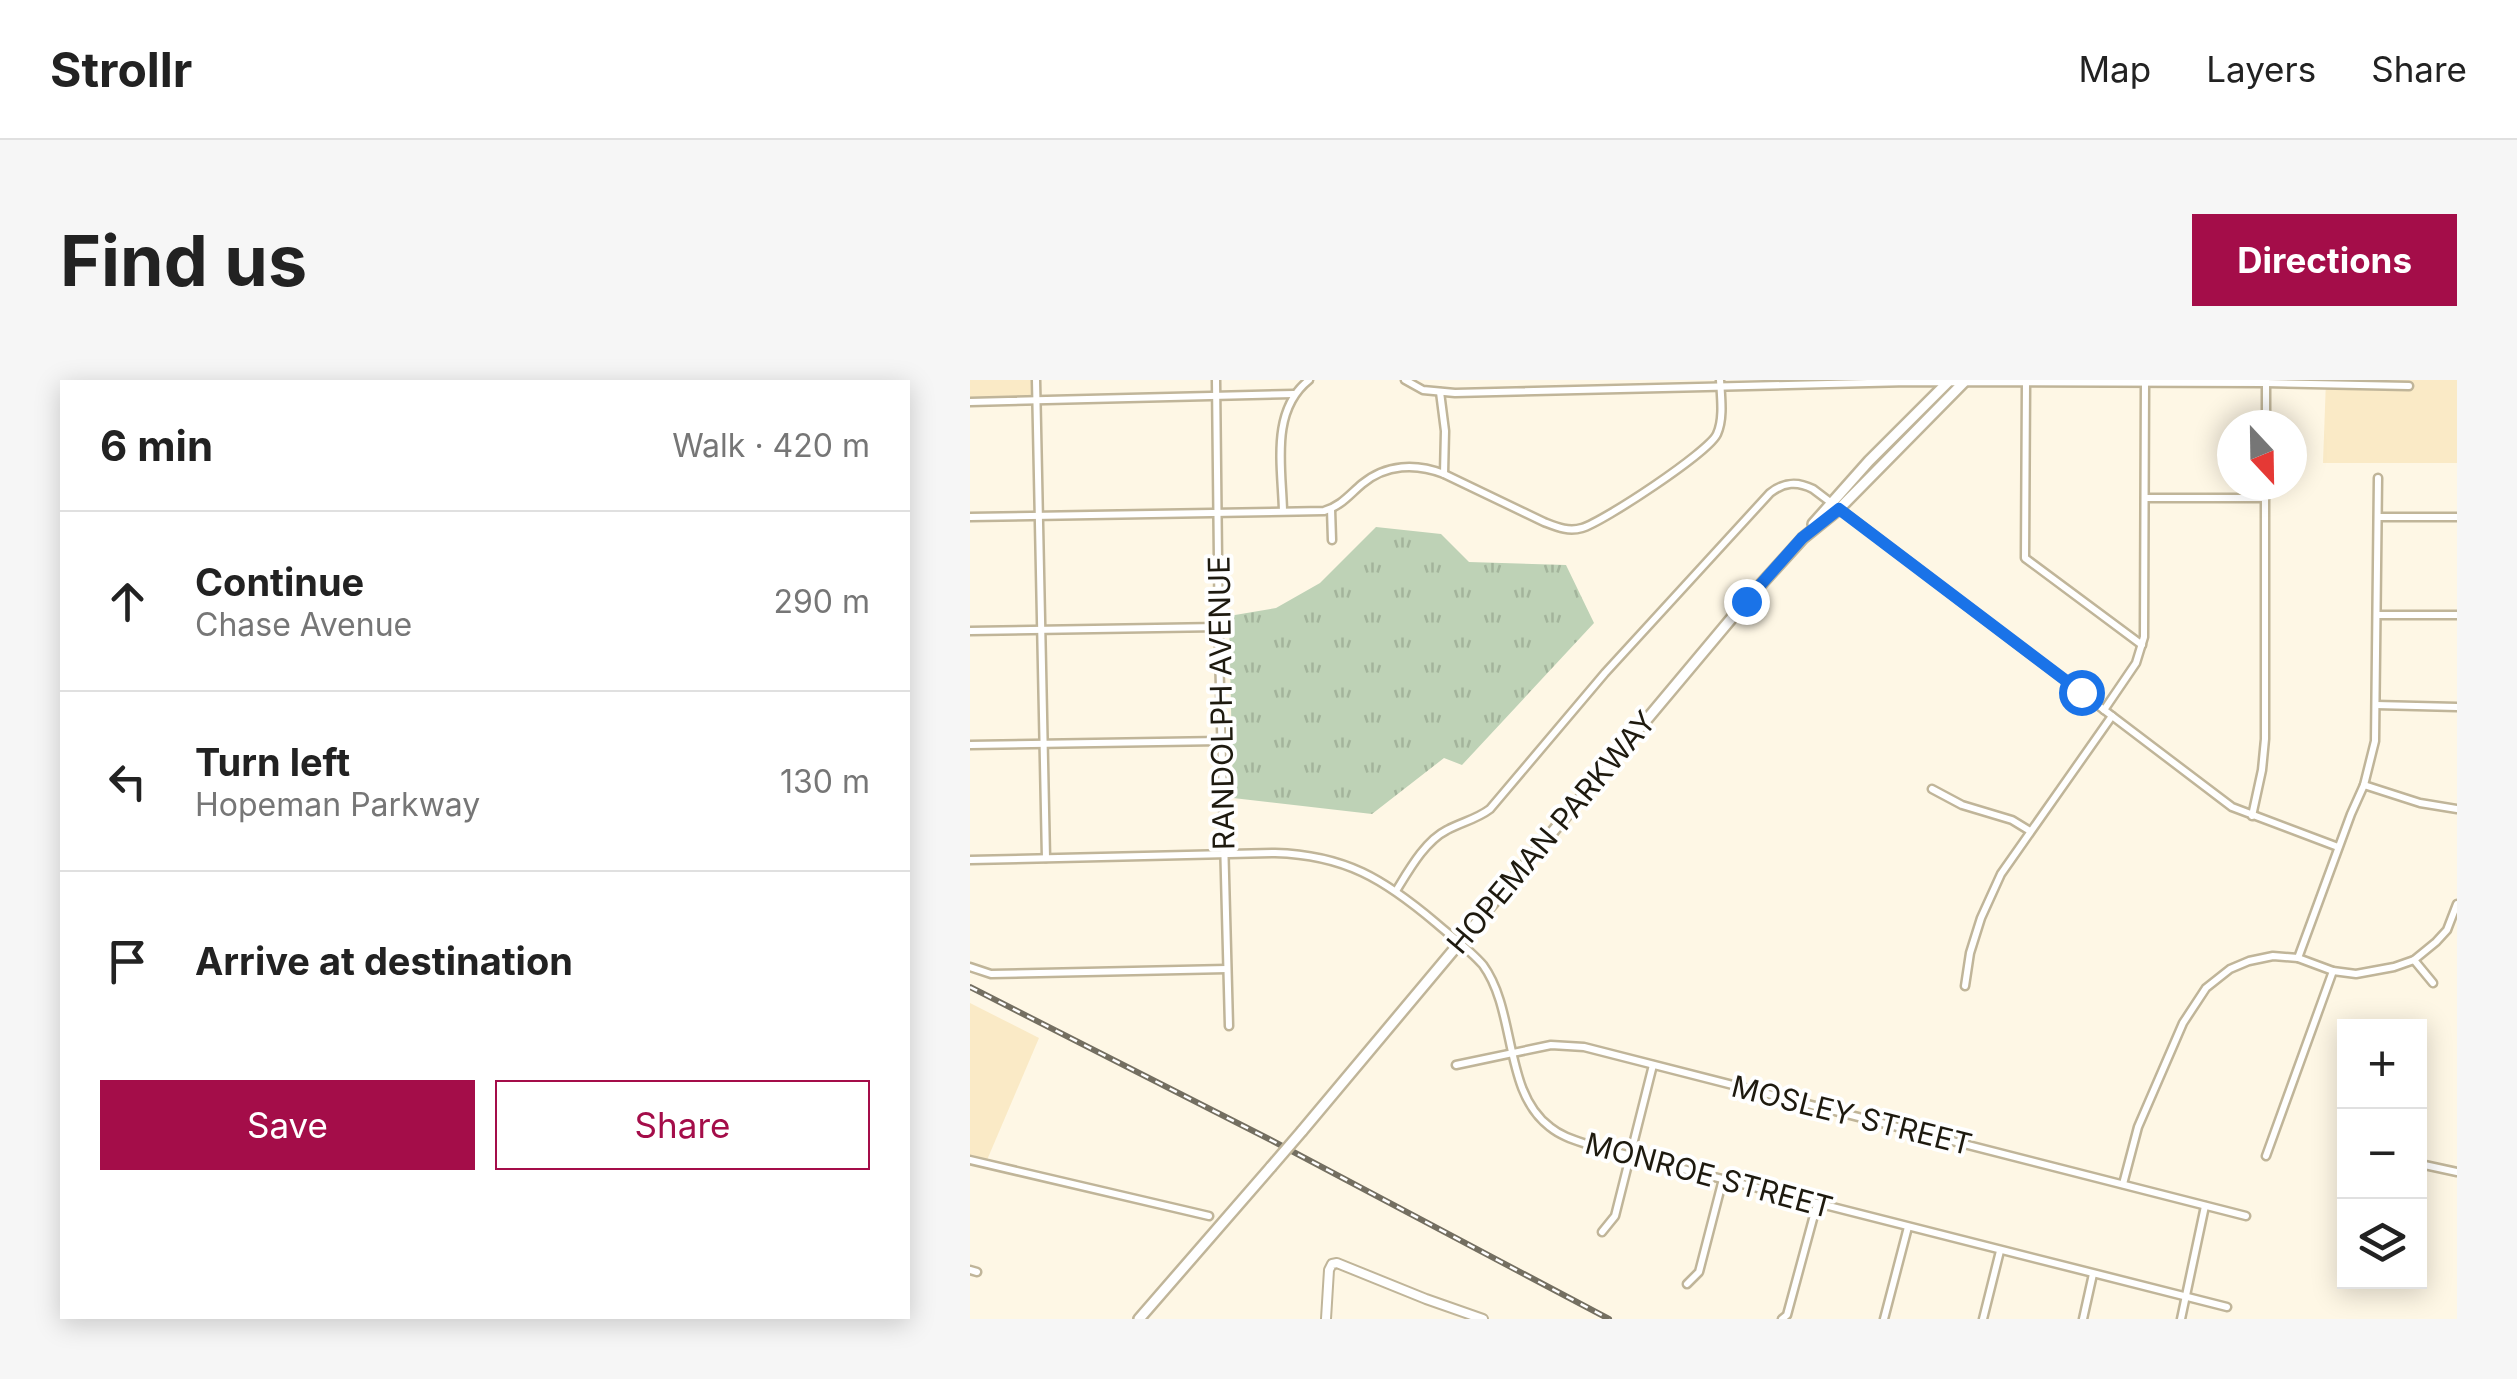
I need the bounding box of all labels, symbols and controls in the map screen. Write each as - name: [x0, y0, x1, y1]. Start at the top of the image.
- text: Strollr: [50, 40, 192, 99]
- text: Map: [2079, 48, 2151, 90]
- text: Layers: [2206, 48, 2316, 90]
- text: Share: [2371, 48, 2467, 90]
- button: Directions: [2192, 214, 2457, 306]
- text: Find us: [60, 218, 307, 303]
- north arrow: [2217, 410, 2307, 500]
- text: 6 min: [100, 420, 213, 471]
- text: Walk · 420 m: [672, 426, 870, 465]
- street label: RANDOLPH AVENUE: [1200, 556, 1242, 850]
- text: Continue: [195, 559, 364, 605]
- icon: ahead: [100, 574, 155, 629]
- route end: [1724, 579, 1770, 625]
- text: 290 m: [773, 582, 870, 621]
- text: Chase Avenue: [195, 605, 412, 644]
- route start: [2059, 670, 2105, 716]
- street label: HOPEMAN PARKWAY: [1439, 704, 1663, 960]
- text: Turn left: [195, 739, 350, 785]
- icon: left: [100, 754, 155, 809]
- text: 130 m: [780, 762, 870, 801]
- text: Hopeman Parkway: [195, 785, 480, 824]
- icon: arrive: [100, 934, 155, 989]
- text: Arrive at destination: [195, 938, 573, 984]
- map controls: [2337, 1019, 2427, 1289]
- button: +: [2337, 1019, 2427, 1109]
- street label: MOSLEY STREET: [1728, 1068, 1976, 1162]
- button: Save: [100, 1080, 475, 1170]
- button: Share: [495, 1080, 870, 1170]
- button: −: [2337, 1109, 2427, 1199]
- street label: MONROE STREET: [1581, 1125, 1837, 1225]
- button: layers: [2337, 1199, 2427, 1289]

